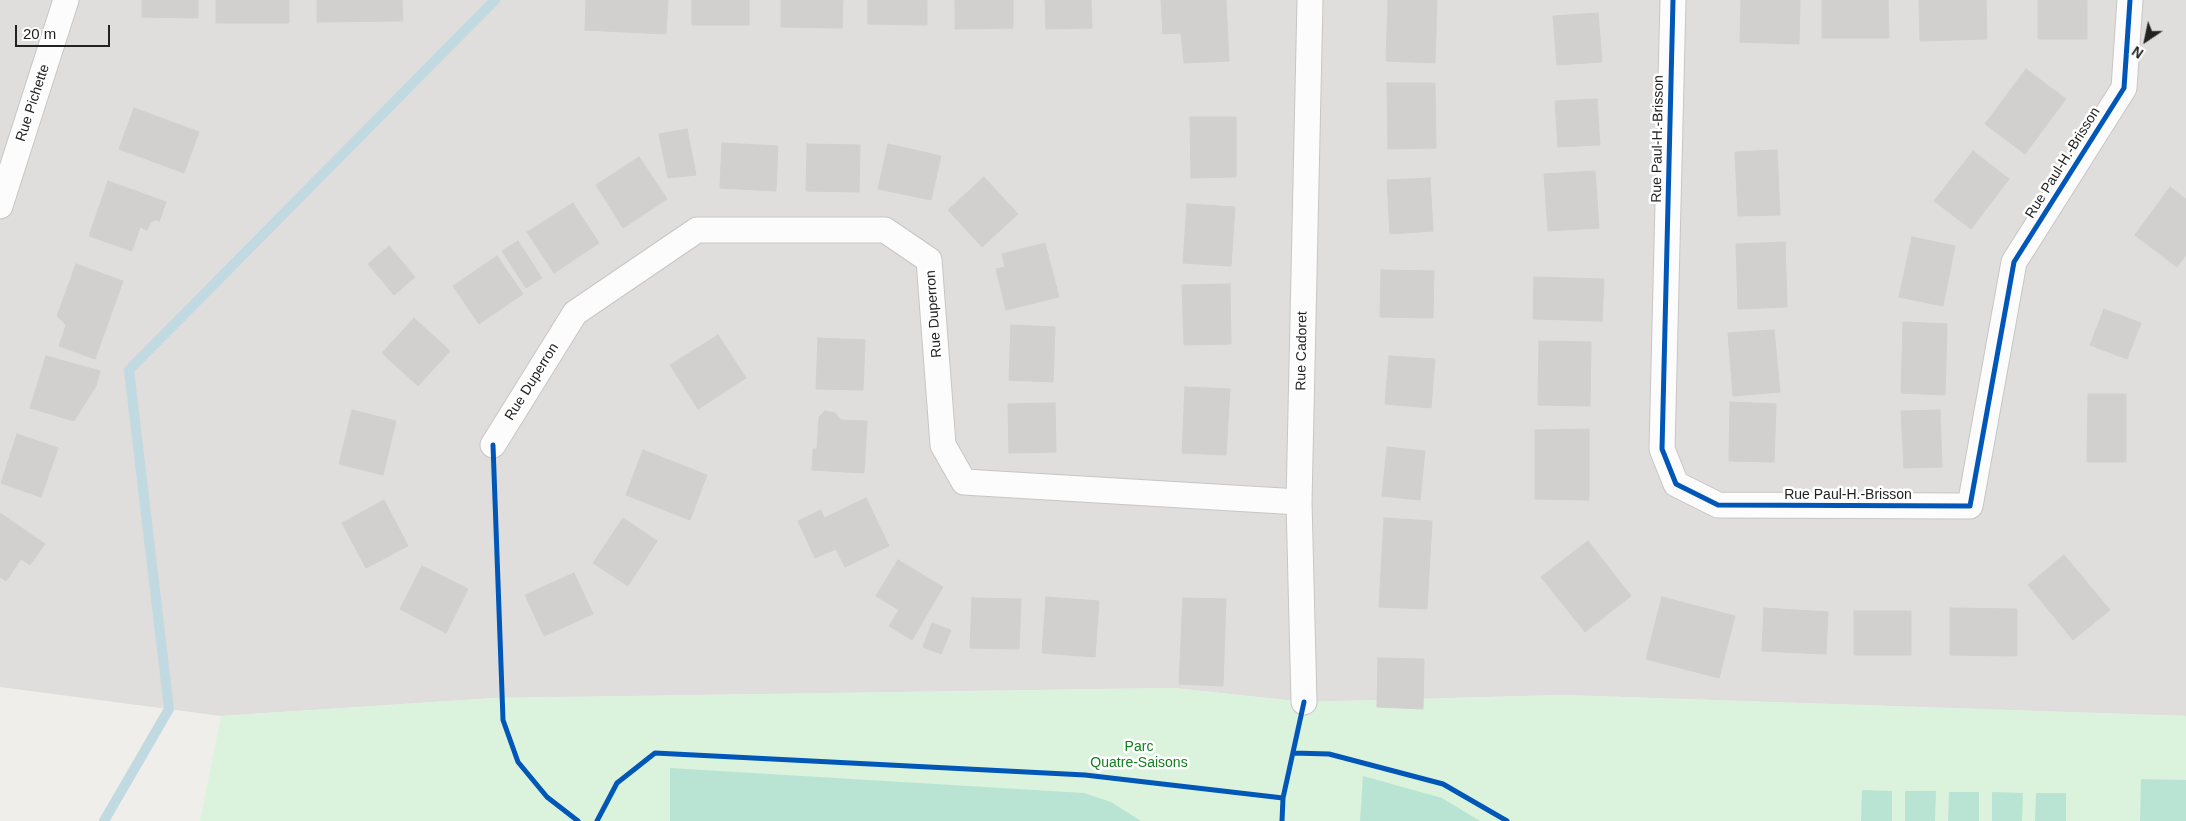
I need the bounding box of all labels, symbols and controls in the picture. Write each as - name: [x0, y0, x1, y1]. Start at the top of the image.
- scale bar: [18, 15, 112, 47]
- north arrow: [2121, 15, 2171, 65]
- text: 20 m: [23, 25, 56, 42]
- text: N: [2129, 43, 2146, 62]
- street label: Rue Pichette: [13, 62, 53, 144]
- street label: Rue Paul-H.-Brisson: [1648, 75, 1668, 203]
- street label: Rue Paul-H.-Brisson: [2022, 104, 2104, 222]
- street label: Rue Duperron: [923, 270, 945, 358]
- street label: Rue Cadoret: [1293, 311, 1311, 391]
- street label: Rue Duperron: [502, 340, 562, 424]
- street label: Rue Paul-H.-Brisson: [1784, 487, 1912, 503]
- park label: Parc Quatre-Saisons: [1090, 739, 1188, 772]

